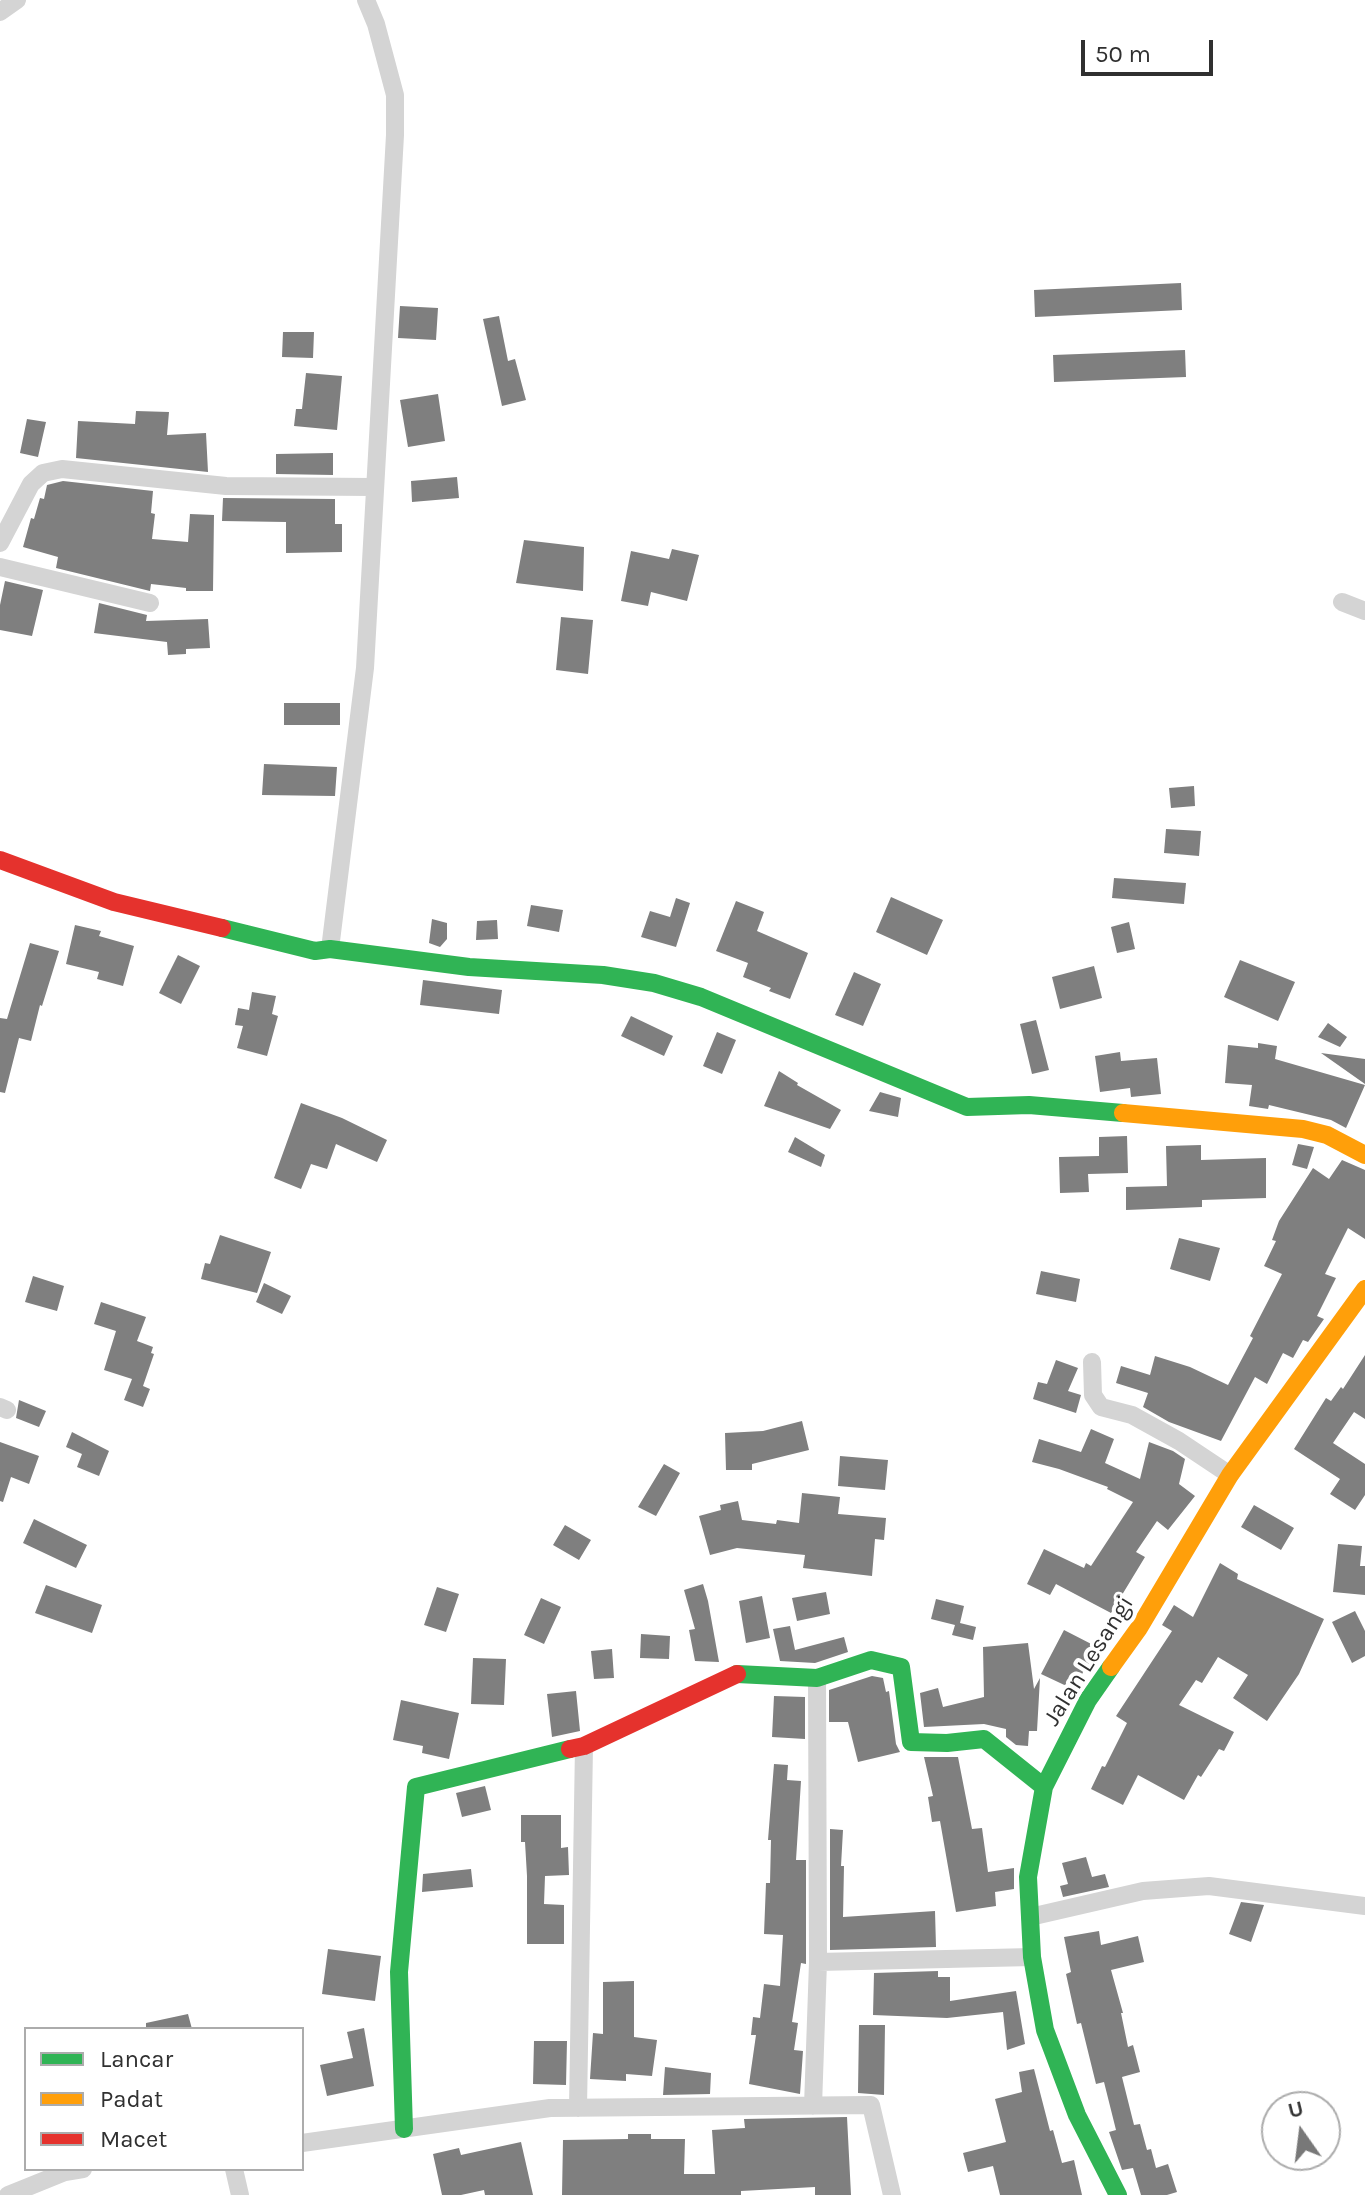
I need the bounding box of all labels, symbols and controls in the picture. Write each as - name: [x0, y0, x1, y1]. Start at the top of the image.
- scale bar: [1085, 24, 1217, 74]
- text: 50 m: [1095, 40, 1151, 68]
- street label: Jalan Lesangi: [1038, 1591, 1140, 1731]
- legend: [24, 2027, 304, 2171]
- text: Lancar: [100, 2045, 173, 2073]
- text: Padat: [100, 2085, 163, 2113]
- north arrow: [1261, 2091, 1341, 2171]
- text: U: [1285, 2095, 1306, 2124]
- text: Macet: [100, 2125, 167, 2153]

